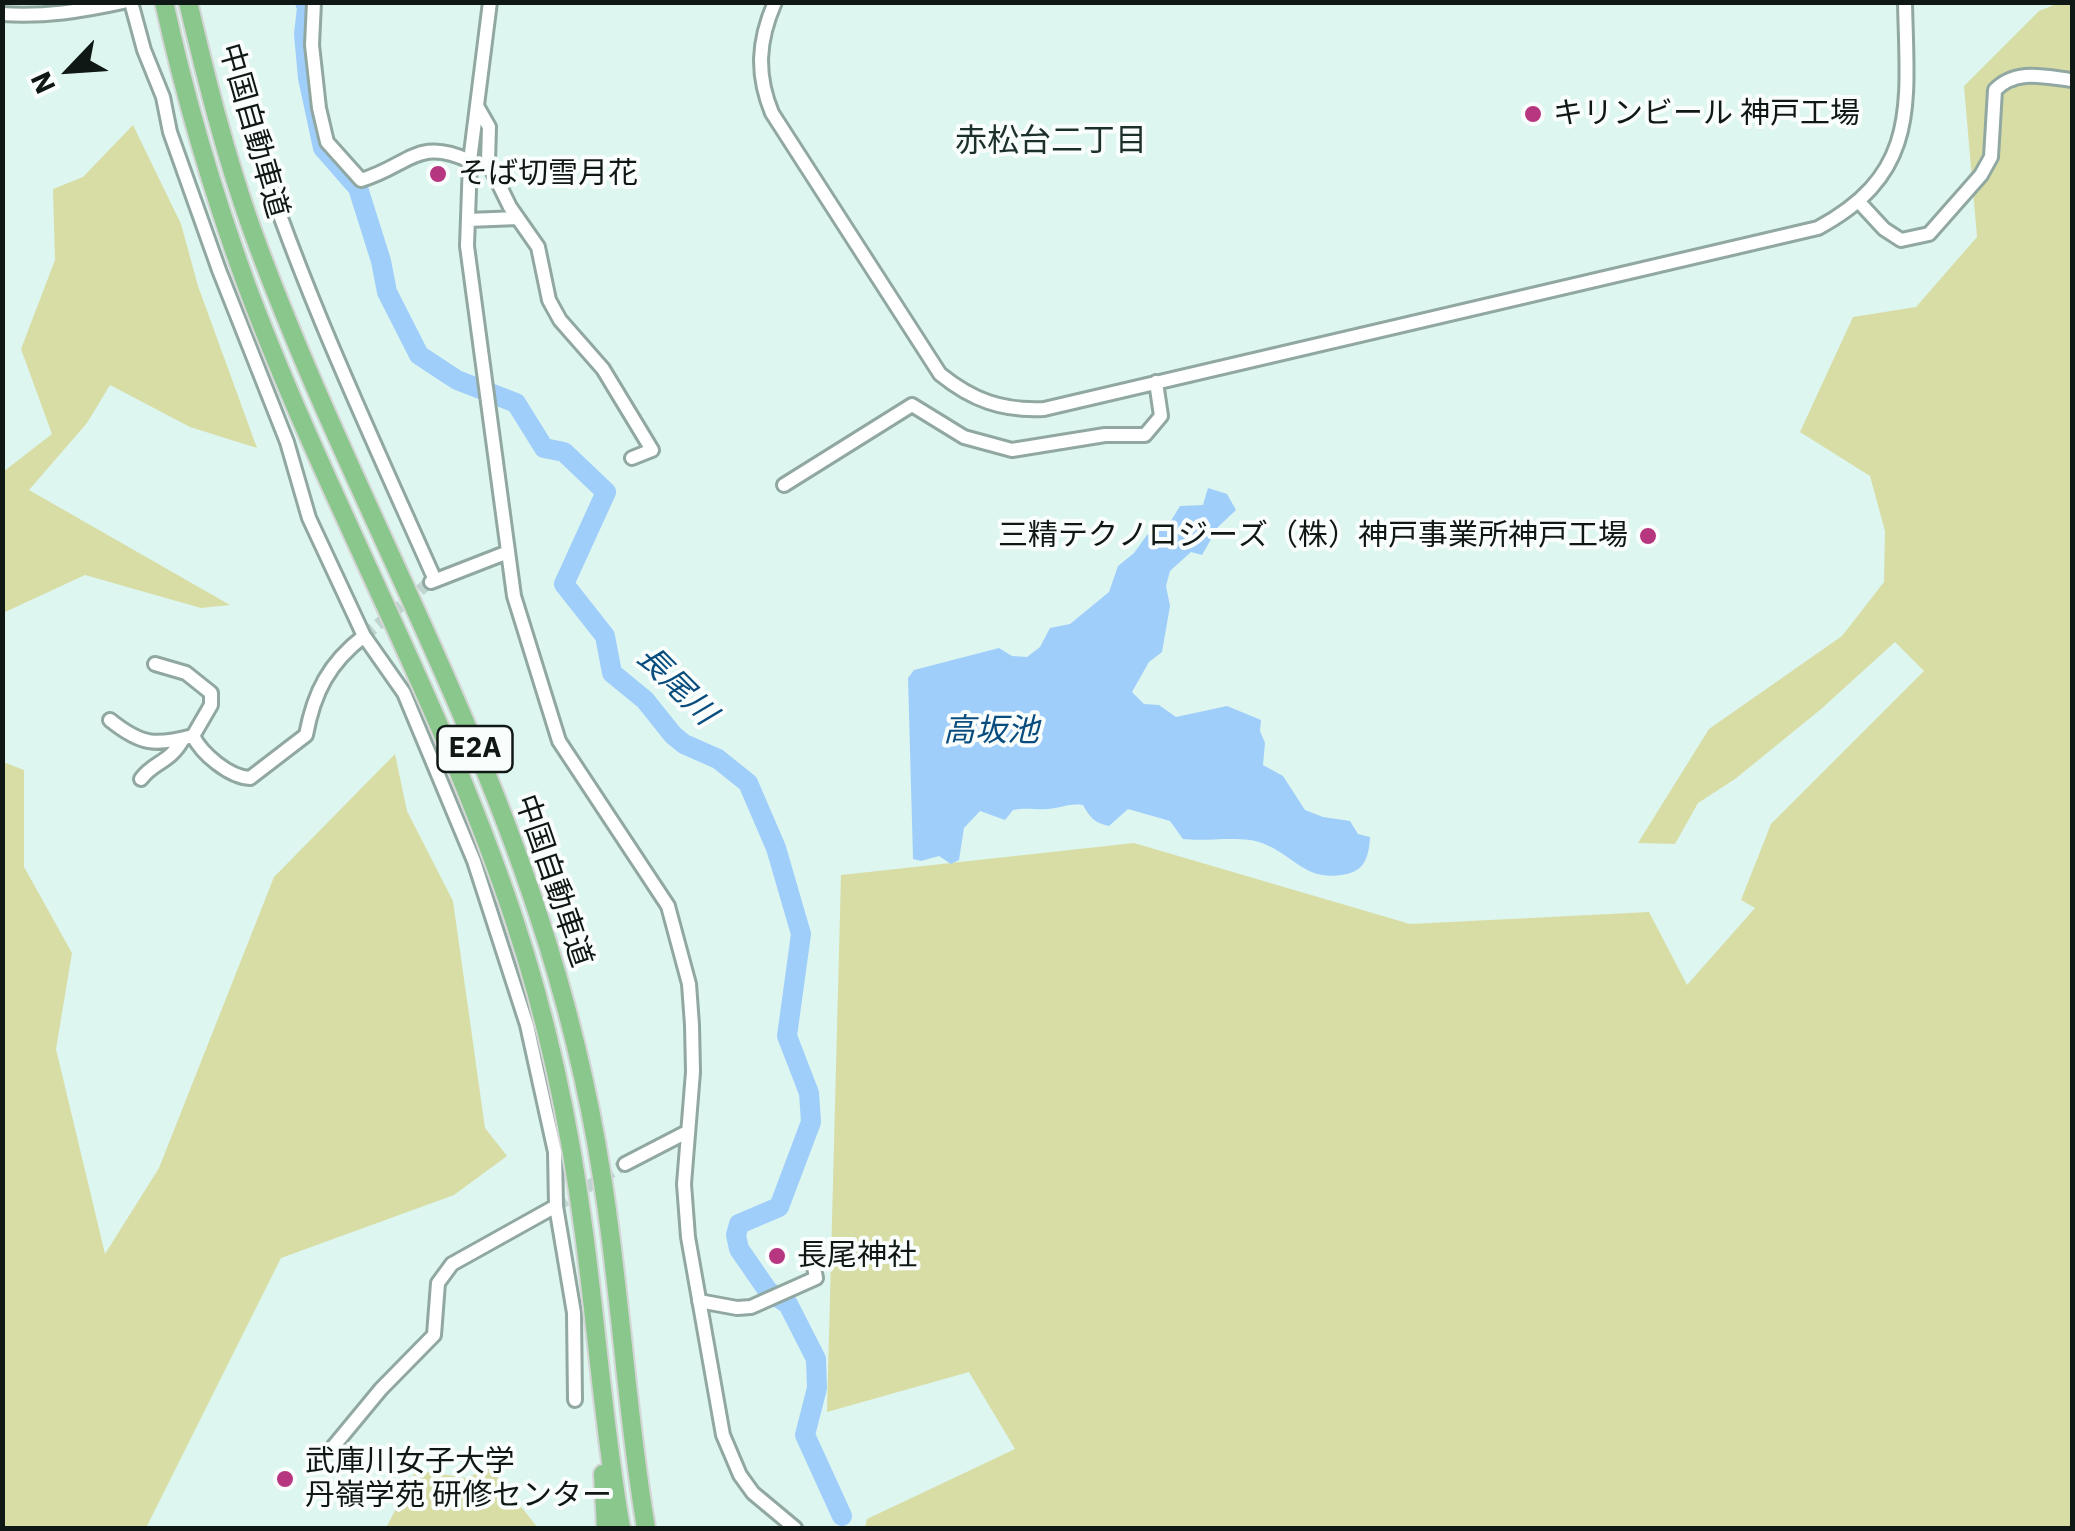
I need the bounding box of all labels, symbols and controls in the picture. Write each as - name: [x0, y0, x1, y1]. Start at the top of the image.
- north arrow: [20, 20, 120, 120]
- street label: 中国自動車道: [211, 40, 295, 222]
- text: N: [21, 66, 63, 100]
- place label: キリンビール 神戸工場: [1553, 96, 1860, 132]
- marker: キリンビール 神戸工場: [1522, 103, 1544, 125]
- district label: 赤松台二丁目: [955, 123, 1147, 161]
- place label: そば切雪月花: [458, 156, 638, 192]
- marker: そば切雪月花: [427, 163, 449, 185]
- place label: 三精テクノロジーズ（株）神戸事業所神戸工場: [998, 518, 1628, 554]
- marker: 三精テクノロジーズ（株）神戸事業所神戸工場: [1637, 525, 1659, 547]
- water label: 長尾川: [628, 638, 724, 734]
- water label: 高坂池: [943, 713, 1039, 751]
- road number: E2A: [438, 726, 512, 772]
- street label: 中国自動車道: [507, 790, 599, 972]
- place label: 長尾神社: [797, 1238, 917, 1274]
- marker: 長尾神社: [766, 1245, 788, 1267]
- place label: 武庫川女子大学 丹嶺学苑 研修センター: [305, 1444, 612, 1514]
- marker: 武庫川女子大学 丹嶺学苑 研修センター: [274, 1468, 296, 1490]

